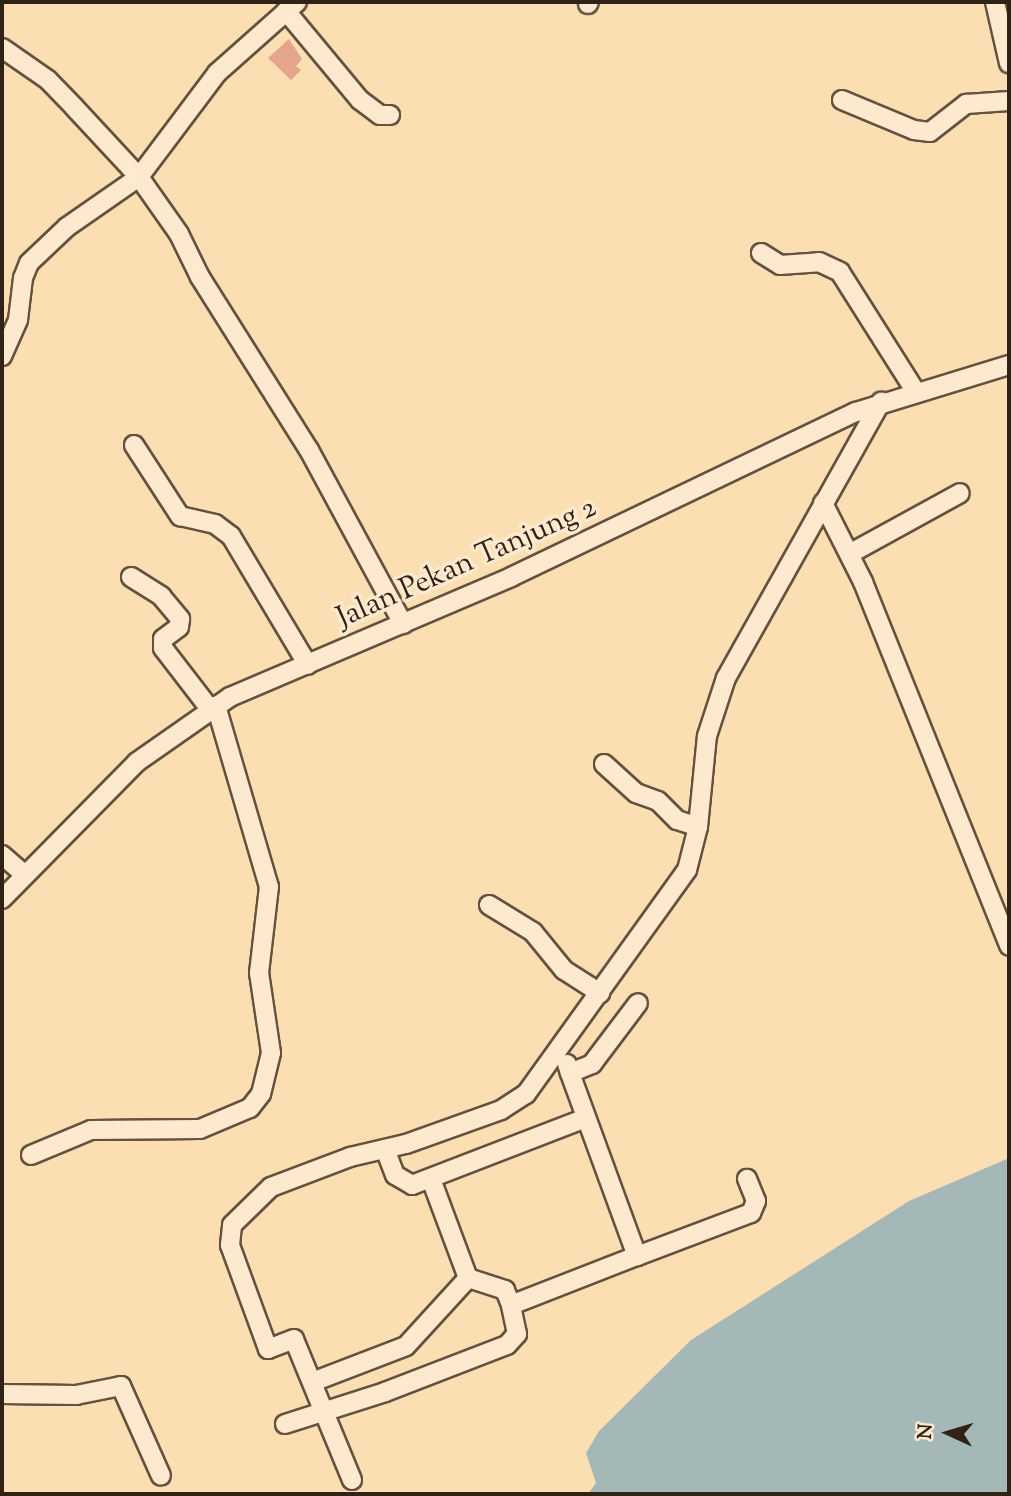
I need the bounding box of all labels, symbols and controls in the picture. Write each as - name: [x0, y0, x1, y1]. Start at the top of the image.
- street label: Jalan Pekan Tanjung 2: [332, 491, 602, 637]
- north arrow: [913, 1398, 983, 1468]
- text: N: [913, 1423, 941, 1440]

